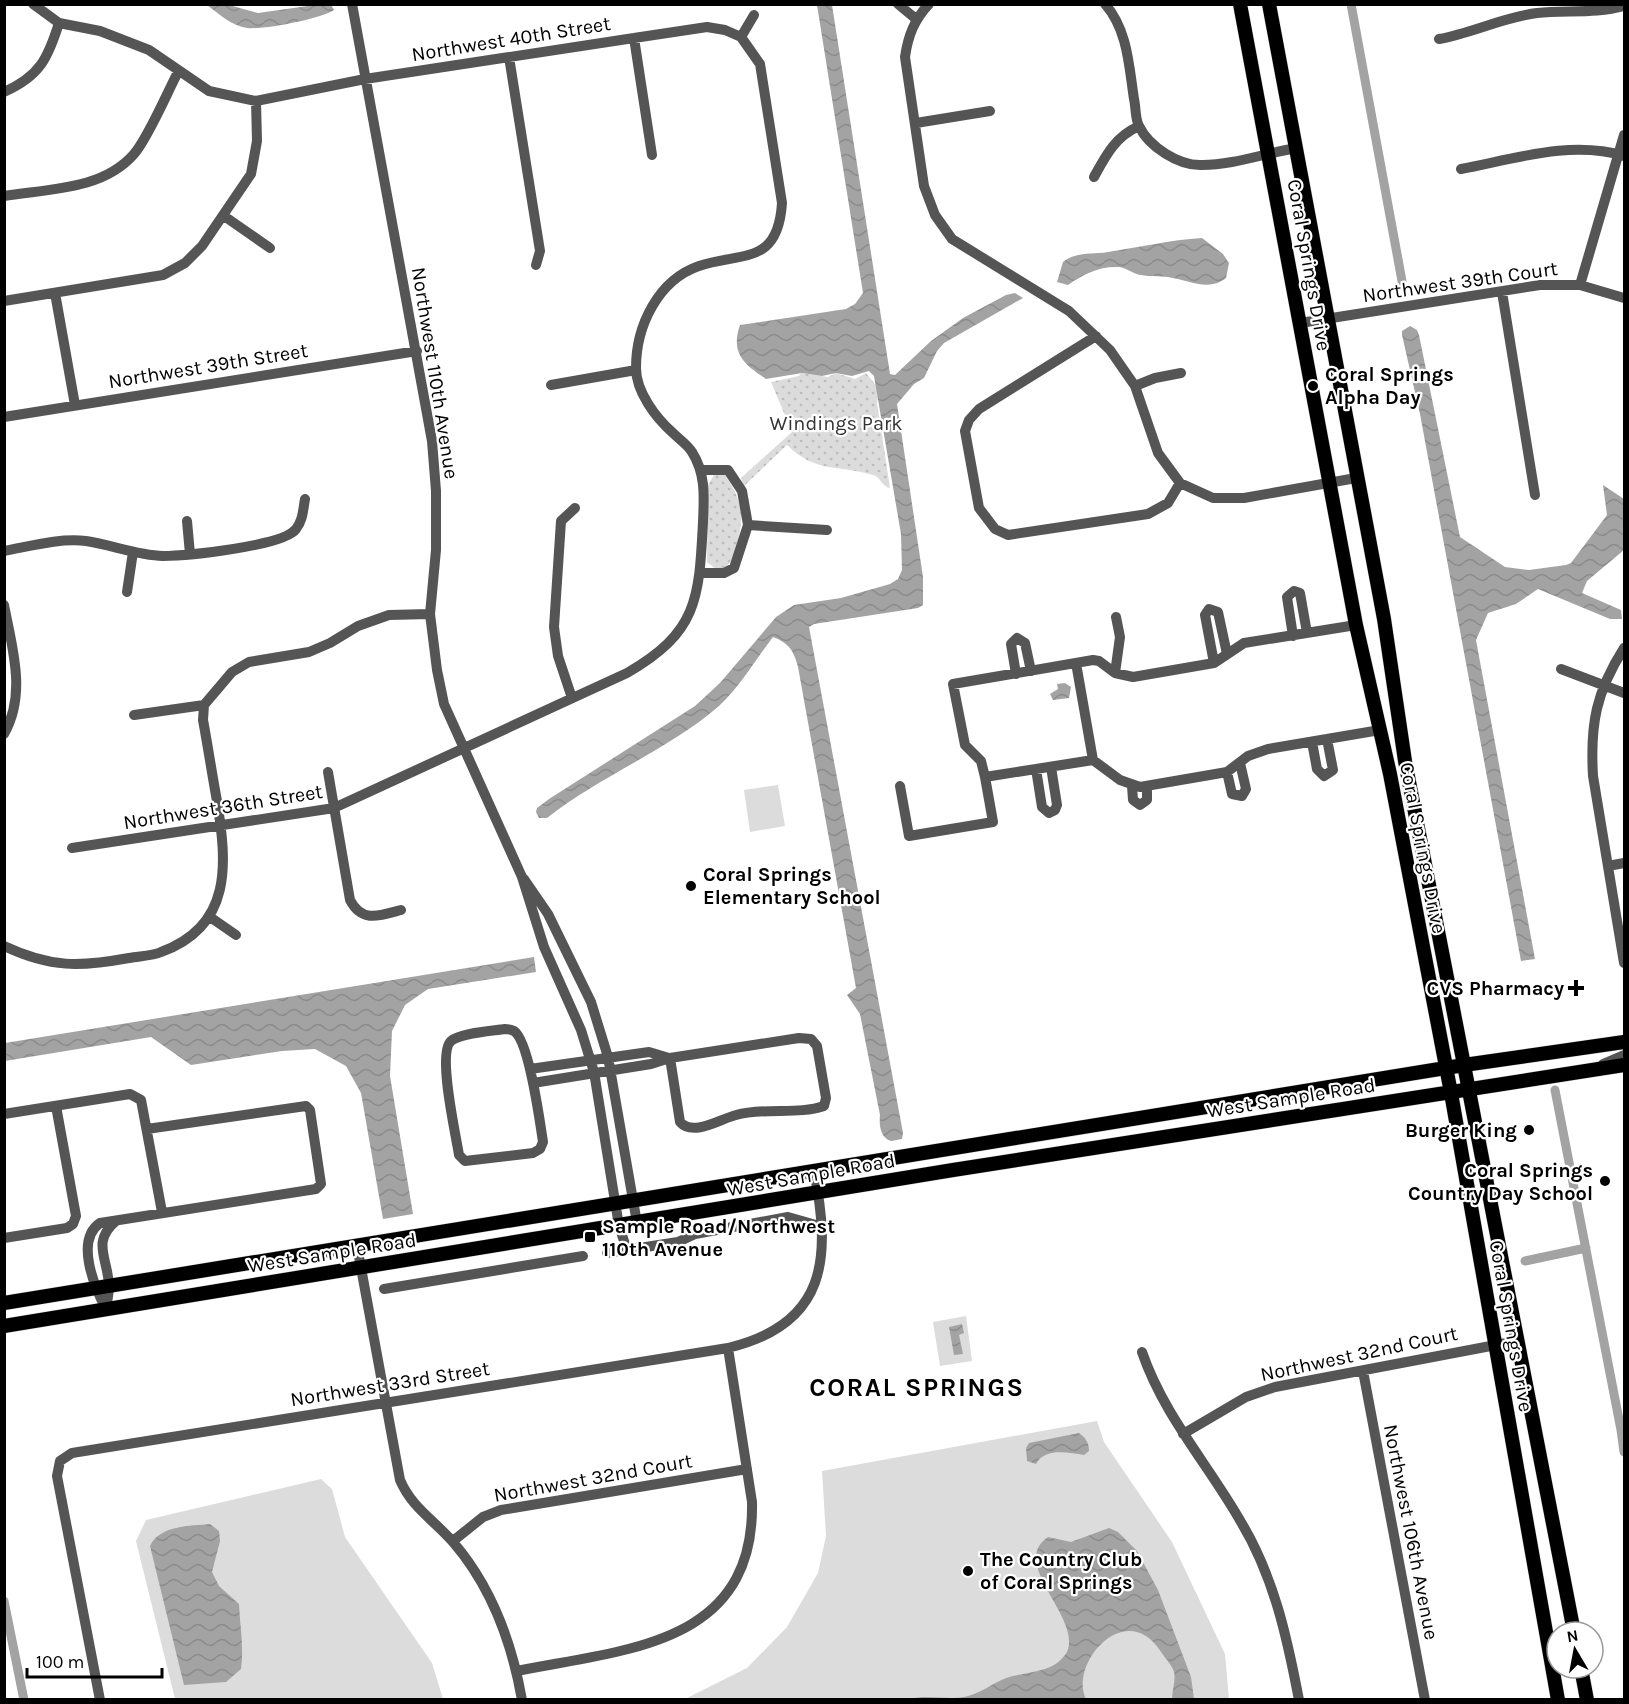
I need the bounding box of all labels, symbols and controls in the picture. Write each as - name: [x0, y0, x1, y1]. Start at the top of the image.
- street label: Northwest 40th Street: [410, 12, 613, 66]
- street label: Coral Springs Drive: [1283, 177, 1335, 353]
- street label: Northwest 39th Court: [1361, 257, 1559, 307]
- street label: Northwest 110th Avenue: [407, 265, 463, 481]
- street label: Northwest 39th Street: [107, 339, 310, 393]
- place label: Coral Springs Alpha Day: [1325, 363, 1454, 409]
- marker: Coral Springs Alpha Day: [1306, 379, 1320, 393]
- park label: Windings Park: [770, 412, 902, 435]
- street label: Coral Springs Drive: [1395, 760, 1451, 936]
- street label: Northwest 36th Street: [122, 780, 325, 834]
- place label: Coral Springs Elementary School: [703, 863, 881, 909]
- marker: Coral Springs Elementary School: [684, 879, 698, 893]
- place label: CVS Pharmacy: [1427, 977, 1564, 1000]
- marker: CVS Pharmacy: [1569, 981, 1583, 995]
- street label: West Sample Road: [1205, 1073, 1377, 1123]
- place label: Burger King: [1405, 1119, 1517, 1142]
- marker: Burger King: [1522, 1123, 1536, 1137]
- street label: West Sample Road: [725, 1149, 897, 1201]
- place label: Coral Springs Country Day School: [1408, 1159, 1593, 1205]
- marker: Coral Springs Country Day School: [1598, 1174, 1612, 1188]
- place label: Sample Road/Northwest 110th Avenue: [602, 1215, 835, 1261]
- street label: West Sample Road: [246, 1228, 418, 1278]
- marker: Sample Road/Northwest 110th Avenue: [583, 1230, 597, 1244]
- street label: Coral Springs Drive: [1485, 1238, 1537, 1414]
- street label: Northwest 32nd Court: [1258, 1322, 1460, 1386]
- street label: Northwest 33rd Street: [289, 1357, 492, 1411]
- district label: CORAL SPRINGS: [809, 1372, 1025, 1403]
- street label: Northwest 106th Avenue: [1379, 1422, 1443, 1642]
- street label: Northwest 32nd Court: [492, 1449, 694, 1507]
- place label: The Country Club of Coral Springs: [980, 1548, 1142, 1594]
- marker: The Country Club of Coral Springs: [961, 1564, 975, 1578]
- north arrow: [1545, 1620, 1605, 1680]
- text: N: [1565, 1625, 1580, 1646]
- scale bar: [27, 1641, 162, 1679]
- text: 100 m: [36, 1651, 84, 1673]

